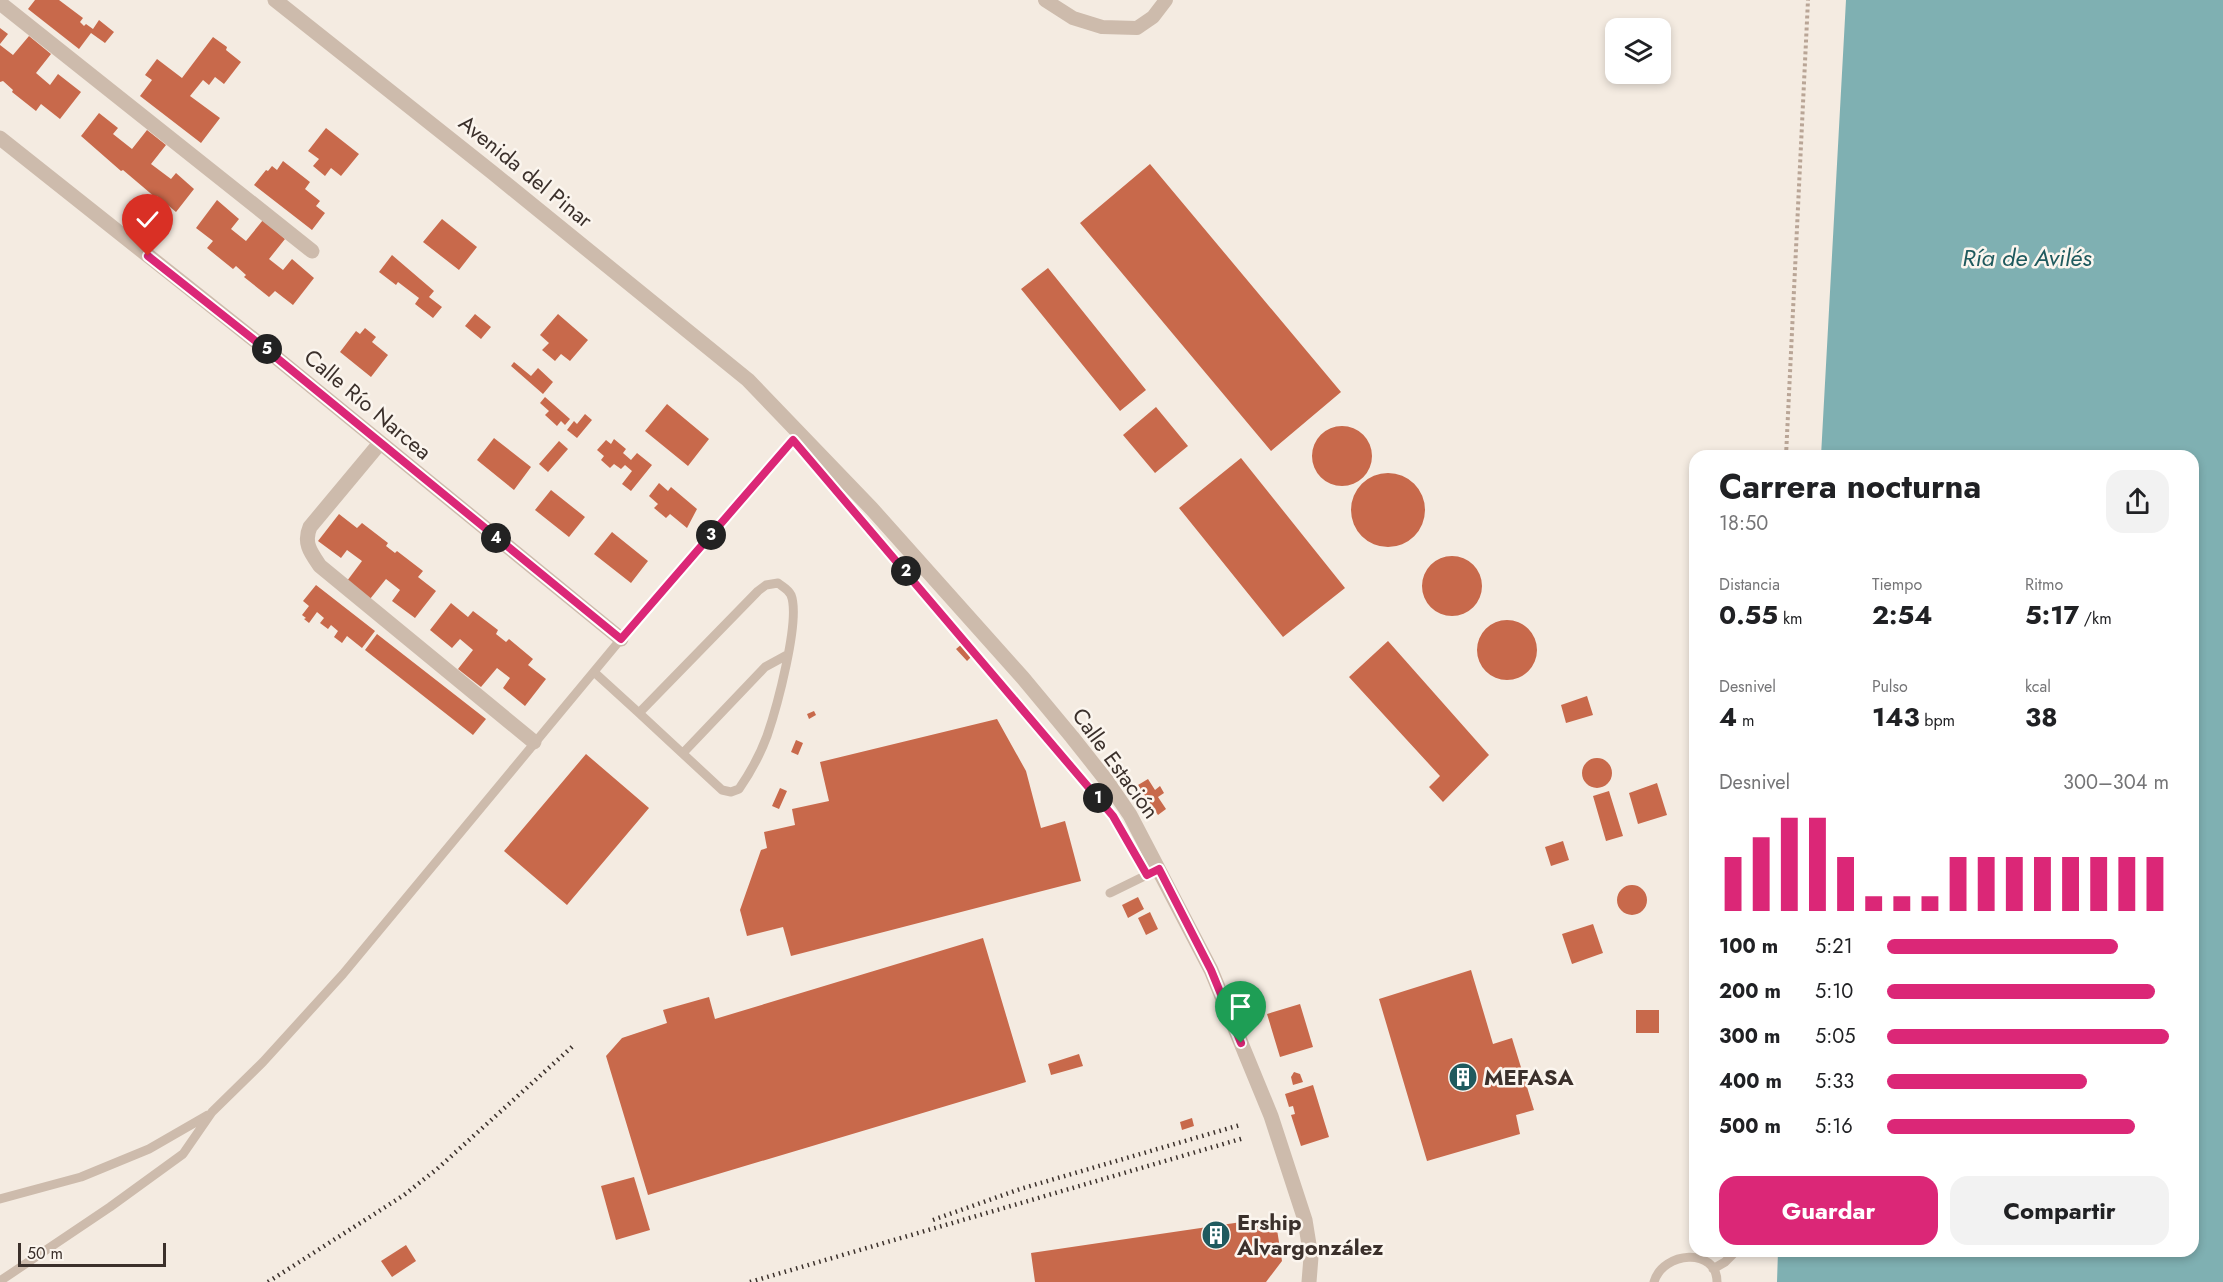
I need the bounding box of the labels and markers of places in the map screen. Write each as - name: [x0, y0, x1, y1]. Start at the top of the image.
- pin: [122, 194, 173, 256]
- pin: 5: [252, 334, 282, 364]
- pin: 3: [696, 520, 726, 550]
- pin: 4: [481, 523, 511, 553]
- pin: 2: [891, 556, 921, 586]
- pin: 1: [1083, 783, 1113, 813]
- pin: [1215, 981, 1266, 1043]
- building icon: MEFASA: [1447, 1061, 1479, 1093]
- place label: MEFASA: [1484, 1061, 1574, 1093]
- place label: Ership Alvargonzález: [1236, 1206, 1384, 1263]
- building icon: Ership Alvargonzález: [1200, 1219, 1232, 1251]

